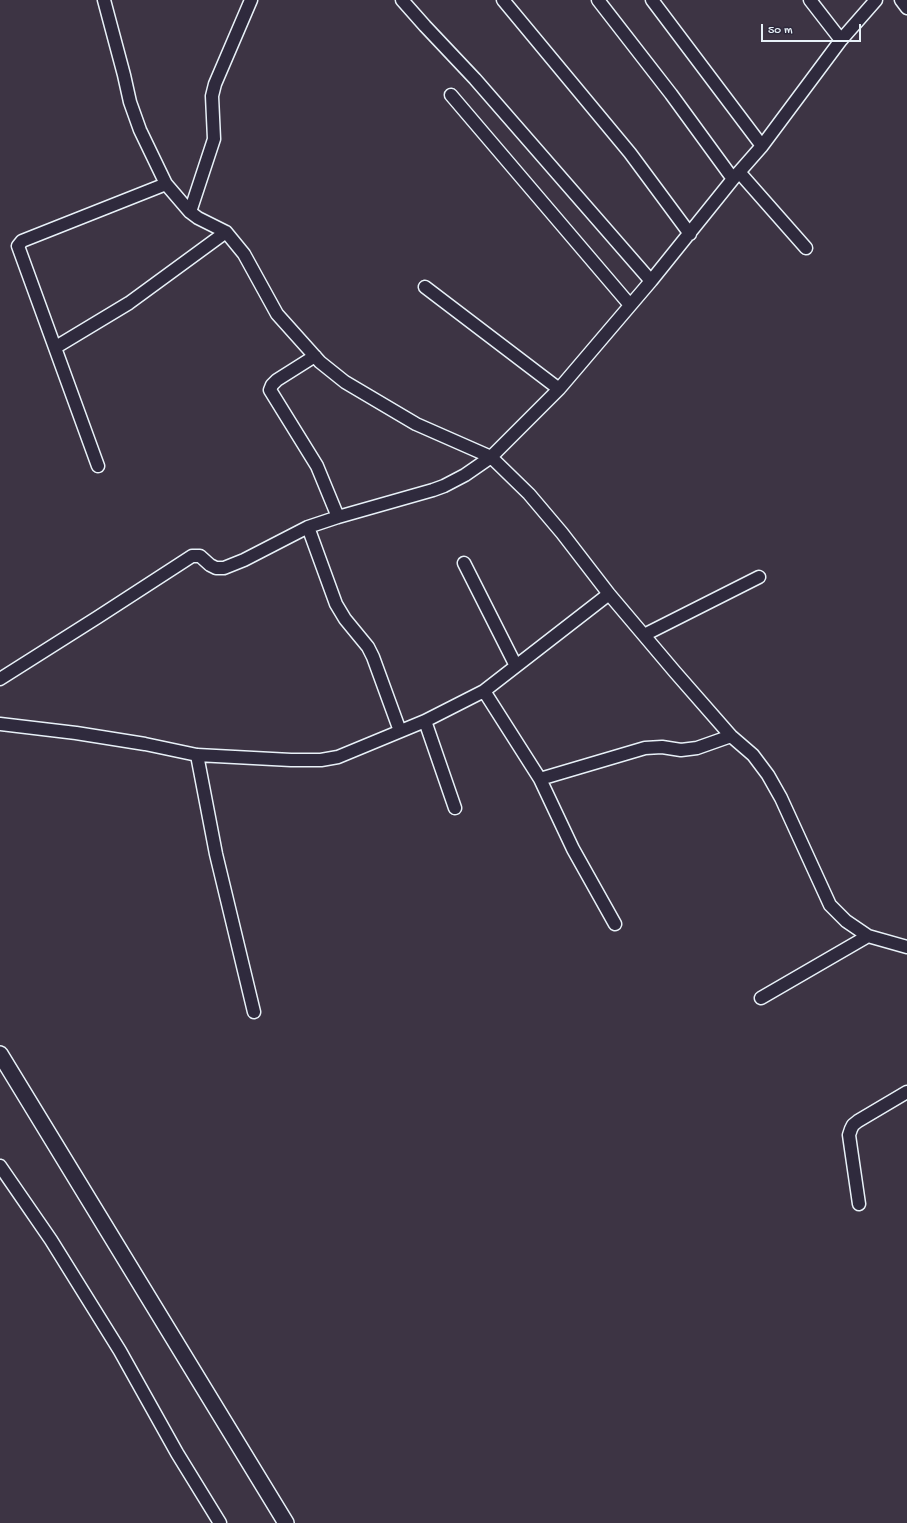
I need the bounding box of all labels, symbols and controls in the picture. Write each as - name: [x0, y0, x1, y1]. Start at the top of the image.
- scale bar: [763, 16, 863, 42]
- text: 50 m: [768, 24, 793, 38]

